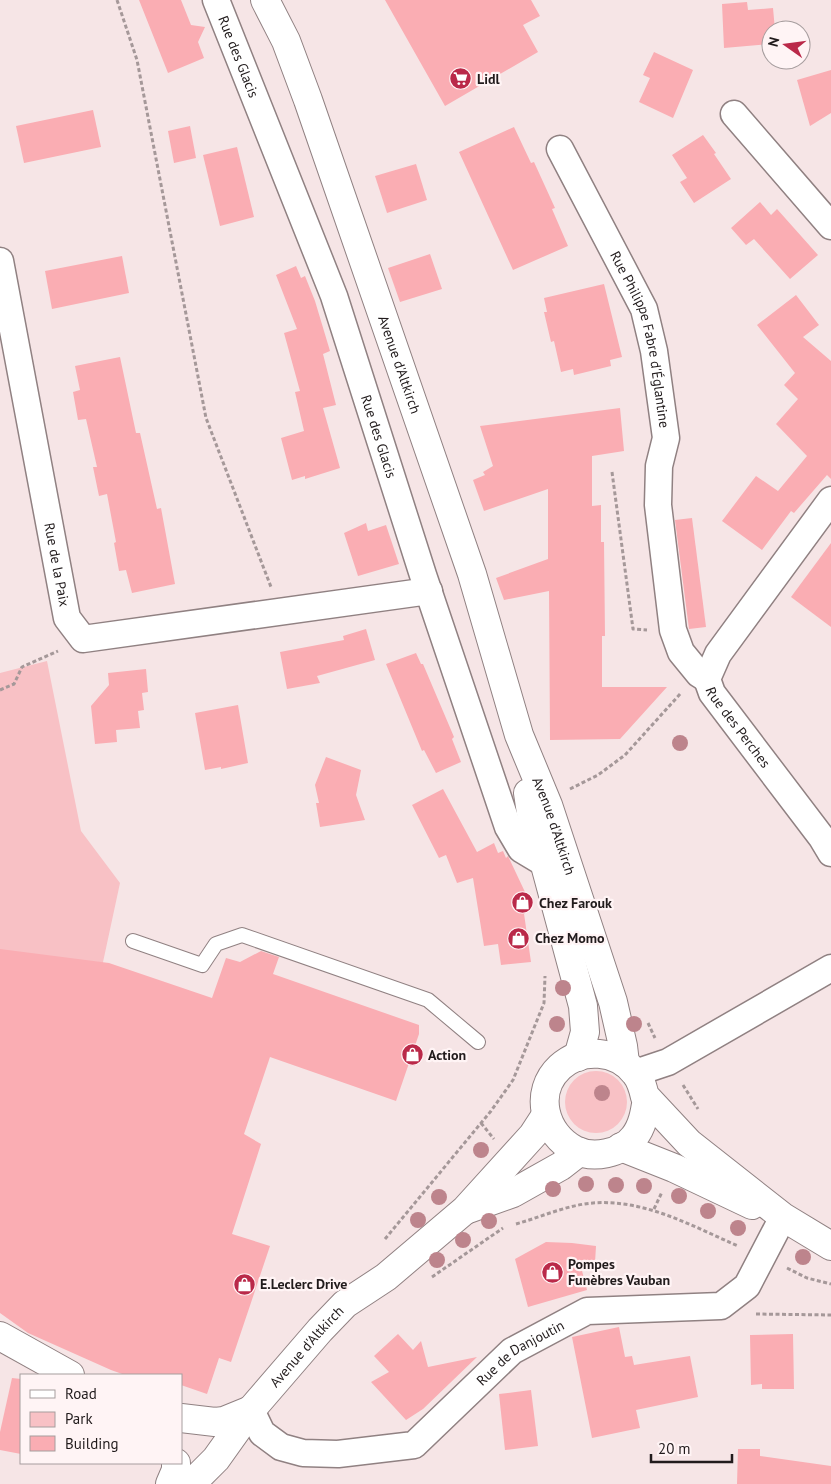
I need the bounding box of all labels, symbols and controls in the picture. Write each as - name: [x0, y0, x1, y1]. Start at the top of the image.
- street label: Rue des Glacis: [214, 13, 263, 100]
- north arrow: [761, 20, 811, 70]
- text: N: [764, 35, 783, 48]
- supermarket icon: Lidl: [449, 67, 473, 91]
- place label: Lidl: [477, 70, 501, 88]
- street label: Rue Philippe Fabre d'Églantine: [606, 248, 674, 429]
- street label: Avenue d'Altkirch: [374, 313, 425, 416]
- street label: Rue des Glacis: [357, 392, 401, 480]
- street label: Rue de la Paix: [40, 521, 74, 608]
- street label: Rue des Perches: [702, 685, 774, 771]
- street label: Avenue d'Altkirch: [528, 774, 580, 877]
- shop icon: Chez Farouk: [511, 891, 535, 915]
- place label: Chez Farouk: [539, 894, 612, 912]
- shop icon: Chez Momo: [507, 926, 531, 950]
- place label: Chez Momo: [535, 929, 605, 947]
- shop icon: Action: [400, 1043, 424, 1067]
- place label: Action: [428, 1046, 466, 1064]
- place label: Pompes Funèbres Vauban: [568, 1255, 670, 1289]
- shop icon: Pompes Funèbres Vauban: [540, 1260, 564, 1284]
- shop icon: E.Leclerc Drive: [232, 1272, 256, 1296]
- place label: E.Leclerc Drive: [260, 1275, 347, 1293]
- street label: Avenue d'Altkirch: [266, 1302, 347, 1391]
- street label: Rue de Danjoutin: [472, 1316, 567, 1389]
- legend: [20, 1374, 182, 1464]
- text: Road: [65, 1384, 97, 1403]
- text: Park: [65, 1409, 93, 1428]
- scale bar: [651, 1432, 732, 1464]
- text: Building: [65, 1434, 119, 1453]
- text: 20 m: [658, 1439, 691, 1458]

